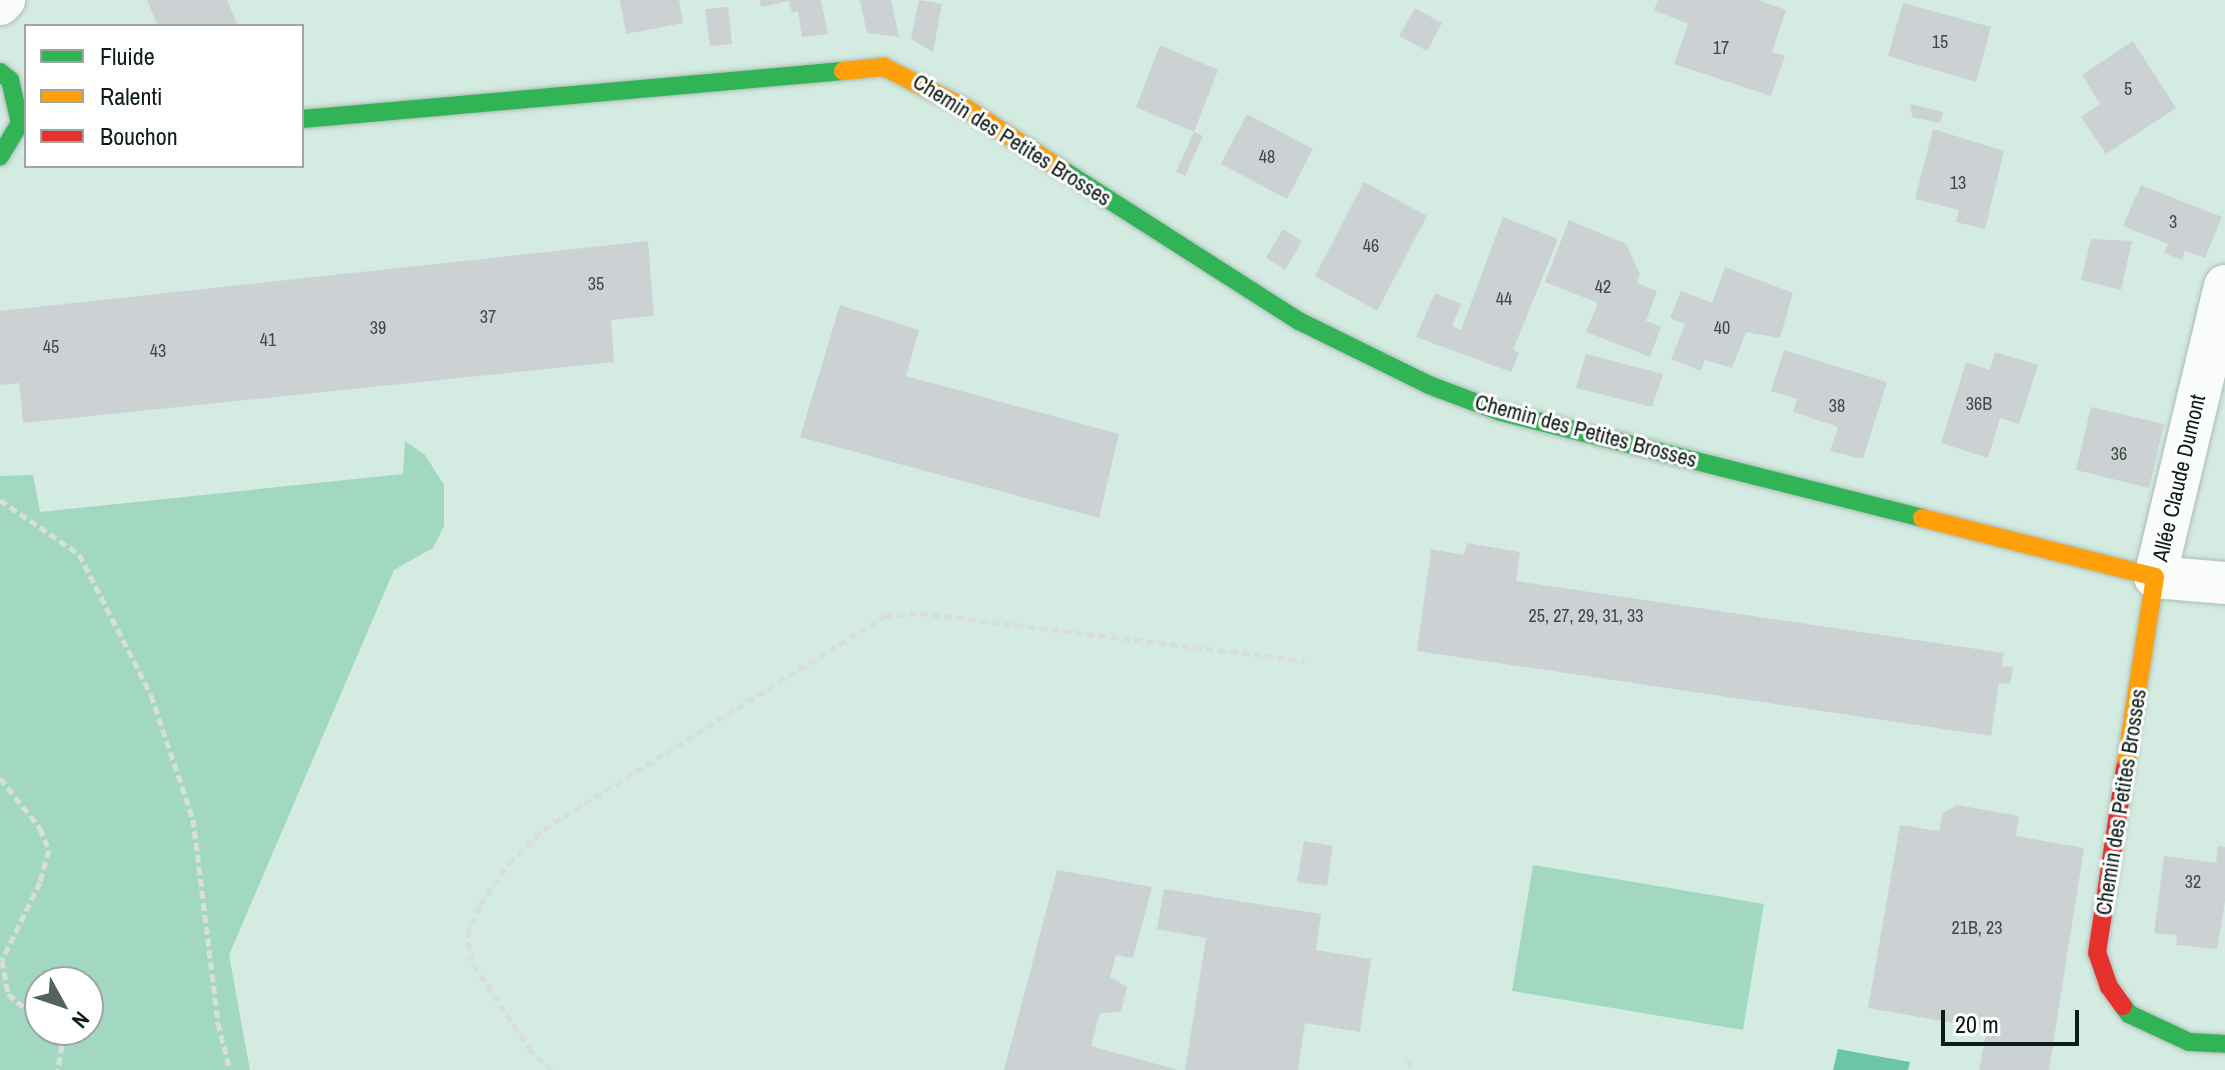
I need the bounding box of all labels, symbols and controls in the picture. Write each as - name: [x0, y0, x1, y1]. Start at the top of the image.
- legend: [24, 24, 304, 168]
- house number: 15: [1932, 31, 1948, 53]
- house number: 17: [1713, 37, 1729, 59]
- text: Fluide: [100, 40, 155, 72]
- street label: Chemin des Petites Brosses: [908, 68, 1116, 212]
- house number: 5: [2124, 78, 2132, 100]
- text: Ralenti: [100, 80, 162, 112]
- text: Bouchon: [100, 120, 178, 152]
- house number: 48: [1259, 146, 1275, 168]
- house number: 13: [1950, 172, 1966, 194]
- house number: 3: [2169, 211, 2177, 233]
- house number: 46: [1363, 235, 1379, 257]
- house number: 35: [588, 273, 604, 295]
- house number: 42: [1595, 276, 1611, 298]
- house number: 44: [1496, 288, 1512, 310]
- house number: 37: [480, 306, 496, 328]
- house number: 39: [370, 317, 386, 339]
- house number: 40: [1714, 317, 1730, 339]
- house number: 41: [260, 329, 276, 351]
- house number: 45: [43, 336, 59, 358]
- house number: 43: [150, 340, 166, 362]
- street label: Chemin des Petites Brosses: [1472, 389, 1700, 473]
- street label: Allée Claude Dumont: [2147, 392, 2211, 564]
- house number: 36B: [1966, 393, 1992, 415]
- house number: 38: [1829, 395, 1845, 417]
- house number: 36: [2111, 443, 2127, 465]
- house number: 25, 27, 29, 31, 33: [1529, 605, 1643, 627]
- street label: Chemin des Petites Brosses: [2090, 687, 2152, 917]
- house number: 32: [2185, 871, 2201, 893]
- house number: 21B, 23: [1952, 917, 2002, 939]
- north arrow: [24, 966, 104, 1046]
- scale bar: [1945, 994, 2083, 1044]
- text: N: [65, 1006, 97, 1035]
- text: 20 m: [1955, 1008, 1999, 1040]

